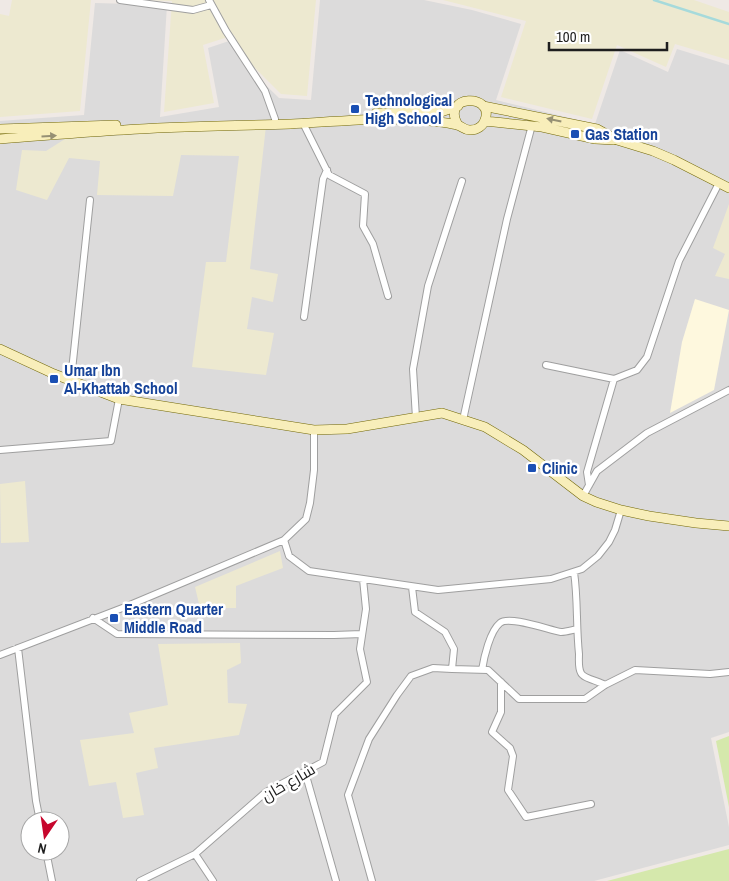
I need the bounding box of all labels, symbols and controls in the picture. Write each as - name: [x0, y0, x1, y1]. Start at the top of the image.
- scale bar: [549, 20, 666, 52]
- text: 100 m: [556, 26, 590, 47]
- place label: Technological High School: [365, 89, 452, 129]
- marker: Technological High School: [349, 103, 361, 115]
- one-way arrow: [546, 115, 562, 123]
- place label: Gas Station: [585, 123, 658, 145]
- marker: Gas Station: [569, 128, 581, 140]
- one-way arrow: [41, 131, 57, 139]
- place label: Umar Ibn Al-Khattab School: [64, 359, 178, 399]
- marker: Umar Ibn Al-Khattab School: [48, 373, 60, 385]
- place label: Clinic: [542, 457, 578, 479]
- marker: Clinic: [526, 462, 538, 474]
- place label: Eastern Quarter Middle Road: [124, 598, 224, 638]
- marker: Eastern Quarter Middle Road: [108, 612, 120, 624]
- street label: شارع خان: [257, 758, 320, 807]
- north arrow: [20, 811, 70, 861]
- text: N: [36, 839, 48, 858]

